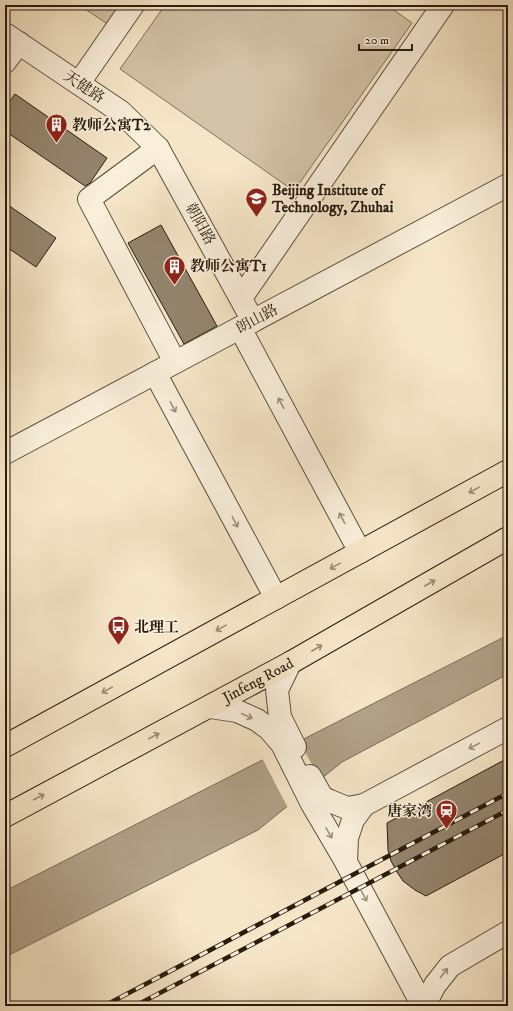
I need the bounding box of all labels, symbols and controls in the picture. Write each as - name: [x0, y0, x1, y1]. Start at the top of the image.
- scale bar: [359, 26, 412, 52]
- text: 20 m: [365, 33, 389, 48]
- street label: 天健路: [60, 67, 108, 107]
- building icon: 教师公寓T2: [43, 112, 69, 145]
- place label: 教师公寓T2: [72, 116, 151, 135]
- place label: Beijing Institute of Technology, Zhuhai: [271, 181, 393, 217]
- school or university icon: Beijing Institute of Technology, Zhuhai: [243, 186, 269, 219]
- street label: 朝阳路: [181, 200, 219, 248]
- building icon: 教师公寓T1: [161, 253, 187, 286]
- place label: 教师公寓T1: [190, 257, 267, 276]
- street label: 朗山路: [233, 300, 281, 338]
- one-way arrow: [276, 397, 284, 409]
- one-way arrow: [170, 401, 178, 413]
- one-way arrow: [468, 487, 480, 494]
- one-way arrow: [338, 512, 345, 524]
- one-way arrow: [232, 516, 239, 528]
- one-way arrow: [329, 562, 341, 570]
- one-way arrow: [424, 578, 436, 586]
- bus stop icon: 北理工: [105, 614, 131, 647]
- place label: 北理工: [134, 618, 179, 637]
- one-way arrow: [215, 625, 227, 632]
- one-way arrow: [311, 643, 323, 651]
- street label: Jinfeng Road: [217, 653, 297, 708]
- one-way arrow: [101, 687, 113, 695]
- one-way arrow: [241, 713, 253, 720]
- one-way arrow: [148, 732, 160, 740]
- one-way arrow: [468, 743, 480, 751]
- one-way arrow: [33, 793, 45, 800]
- station icon: 唐家湾: [434, 798, 460, 831]
- place label: 唐家湾: [387, 802, 432, 821]
- one-way arrow: [325, 827, 333, 839]
- one-way arrow: [360, 890, 368, 902]
- one-way arrow: [440, 968, 449, 979]

